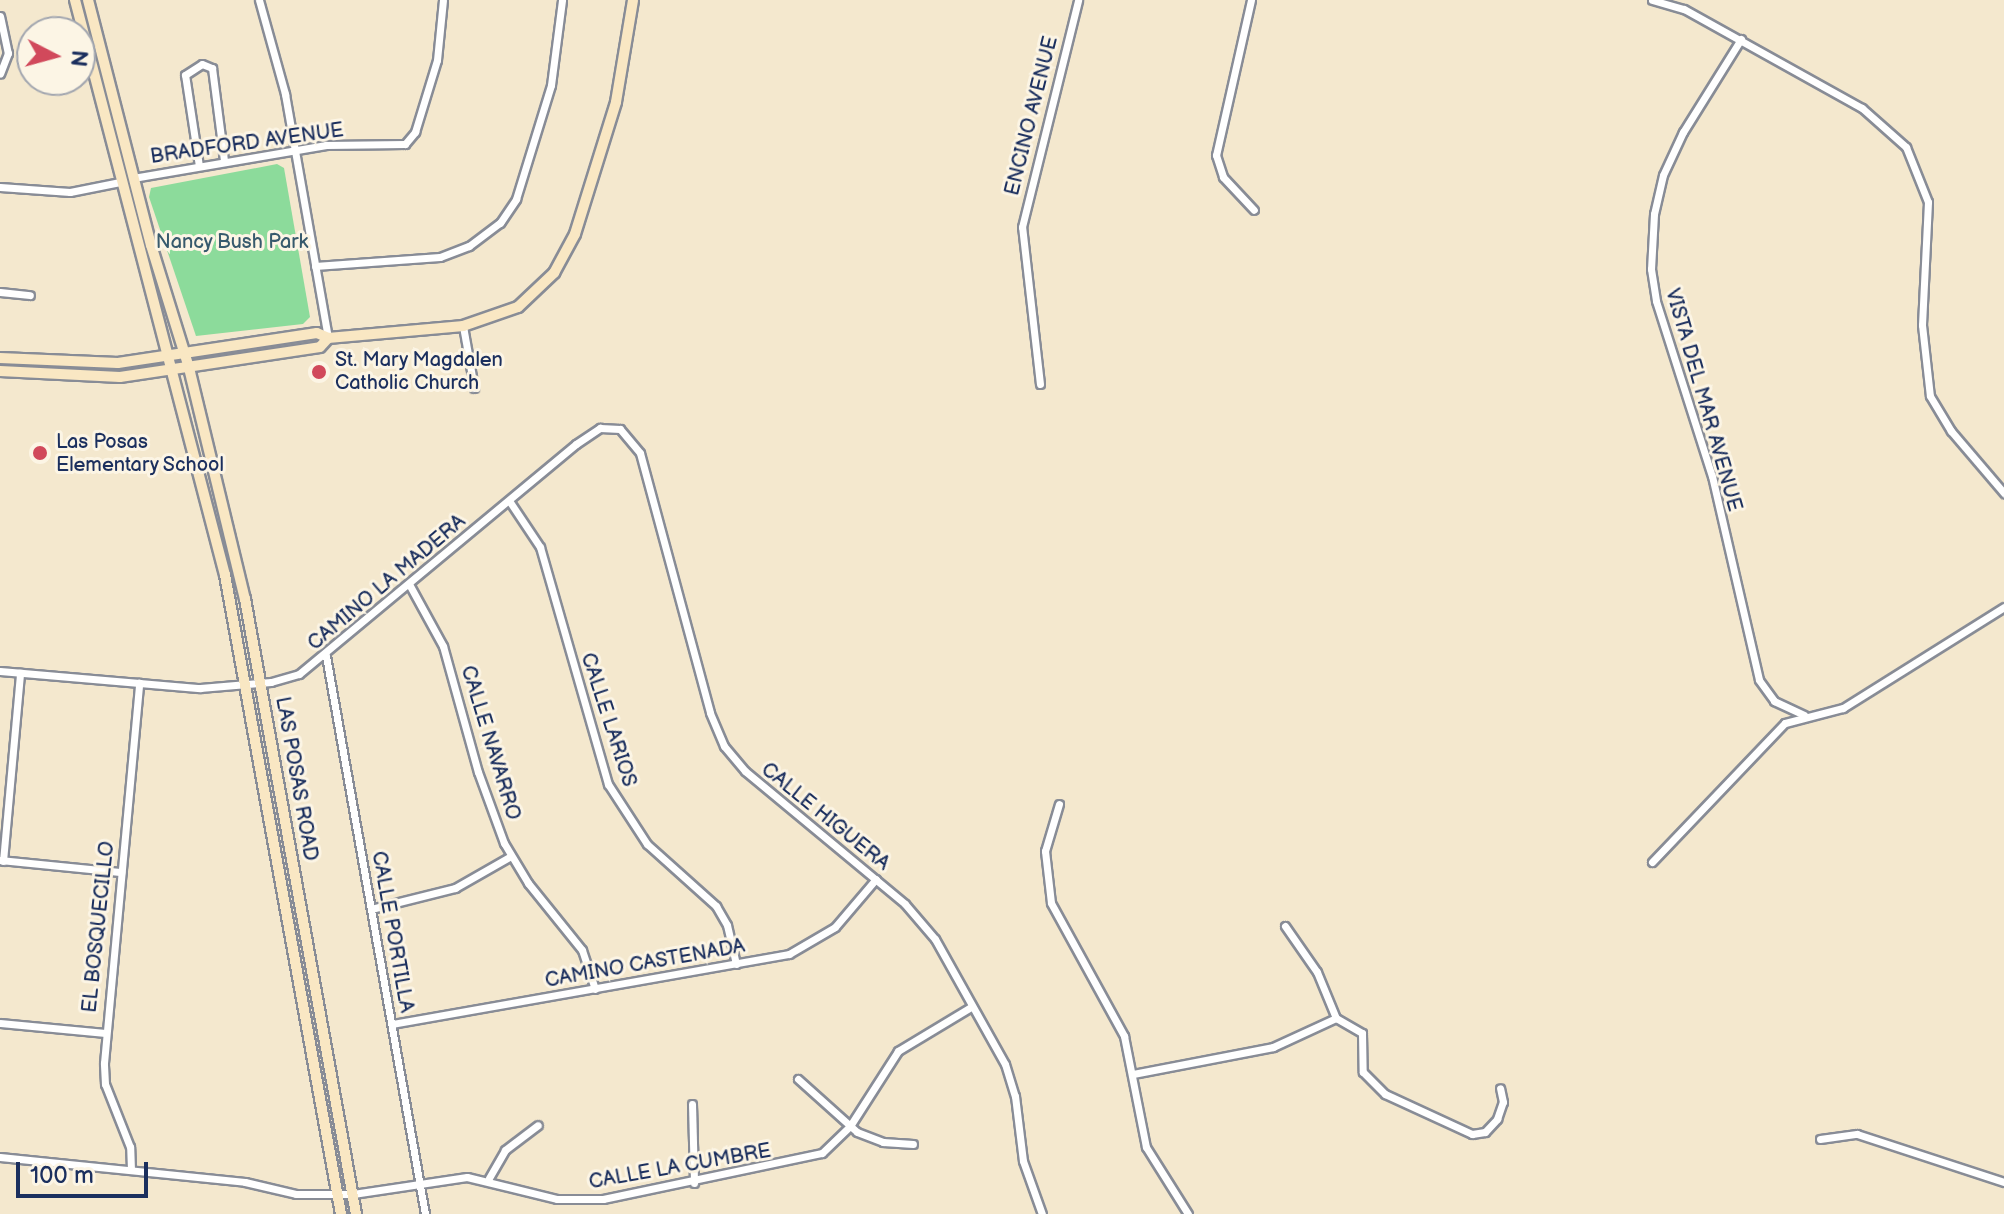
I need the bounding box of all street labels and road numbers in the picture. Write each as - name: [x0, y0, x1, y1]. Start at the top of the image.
- street label: ENCINO AVENUE: [1001, 34, 1063, 198]
- street label: BRADFORD AVENUE: [149, 119, 345, 169]
- street label: VISTA DEL MAR AVENUE: [1660, 286, 1746, 514]
- street label: CAMINO LA MADERA: [303, 510, 471, 656]
- street label: CALLE LARIOS: [575, 650, 641, 790]
- street label: CALLE NAVARRO: [455, 663, 525, 823]
- street label: LAS POSAS ROAD: [270, 695, 322, 863]
- street label: CALLE HIGUERA: [756, 758, 894, 876]
- street label: EL BOSQUECILLO: [78, 840, 120, 1014]
- street label: CALLE PORTILLA: [366, 849, 418, 1015]
- street label: CAMINO CASTENADA: [543, 935, 747, 993]
- street label: CALLE LA CUMBRE: [587, 1139, 773, 1195]

